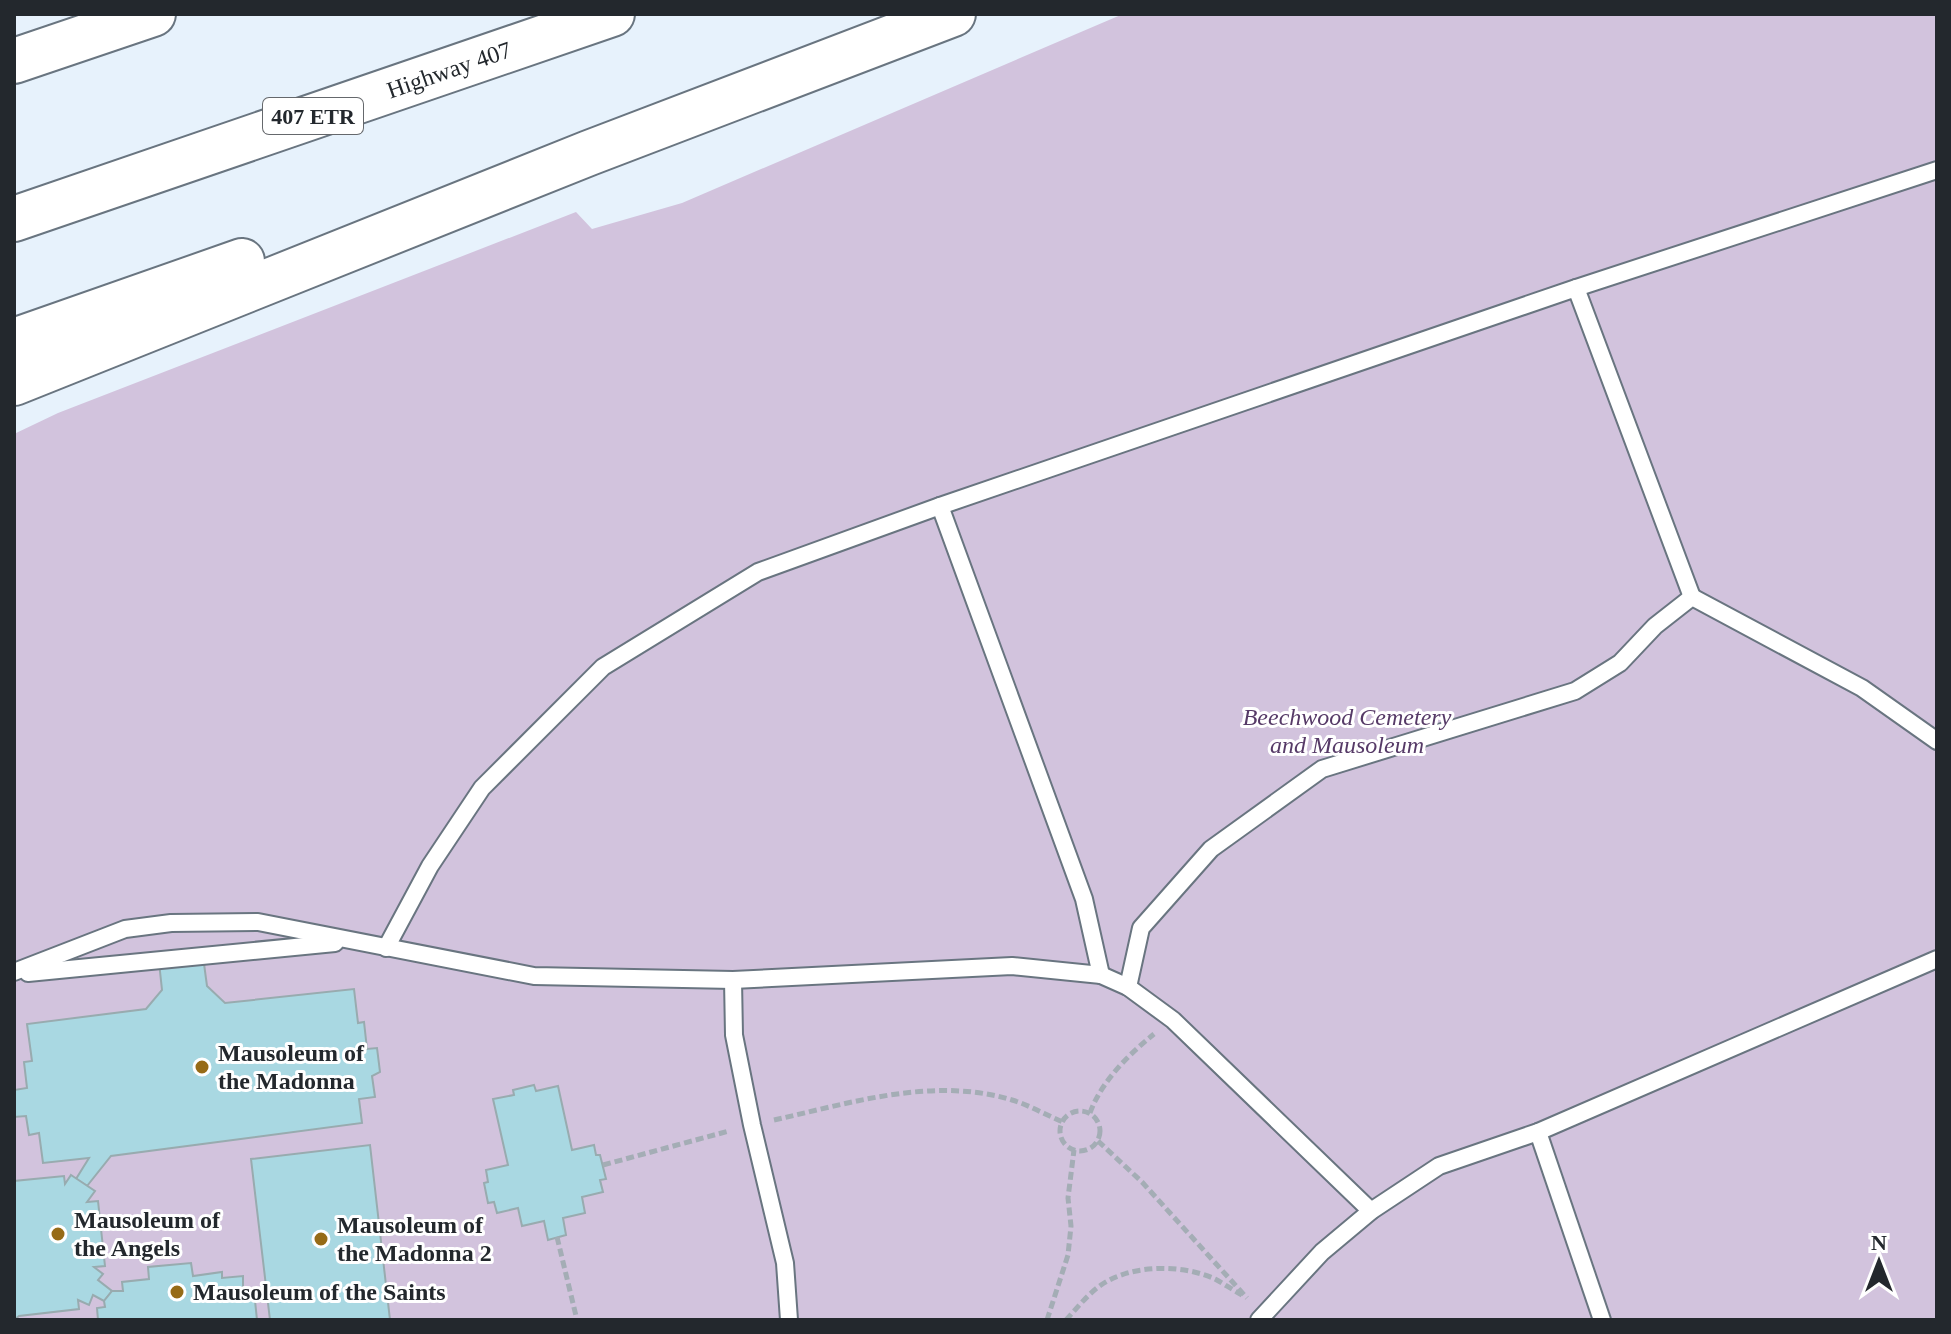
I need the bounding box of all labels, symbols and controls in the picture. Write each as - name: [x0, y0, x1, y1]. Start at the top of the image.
- street label: Highway 407: [383, 37, 515, 103]
- road number: 407 ETR: [263, 98, 363, 134]
- park label: Beechwood Cemetery and Mausoleum: [1243, 704, 1452, 758]
- place label: Mausoleum of the Madonna: [218, 1040, 365, 1094]
- marker: Mausoleum of the Madonna: [193, 1058, 211, 1076]
- place label: Mausoleum of the Angels: [74, 1207, 221, 1261]
- place label: Mausoleum of the Madonna 2: [337, 1212, 492, 1266]
- north arrow: [1839, 1222, 1919, 1302]
- marker: Mausoleum of the Angels: [49, 1225, 67, 1243]
- marker: Mausoleum of the Madonna 2: [312, 1230, 330, 1248]
- text: N: [1871, 1230, 1887, 1255]
- place label: Mausoleum of the Saints: [193, 1279, 446, 1305]
- marker: Mausoleum of the Saints: [168, 1283, 186, 1301]

